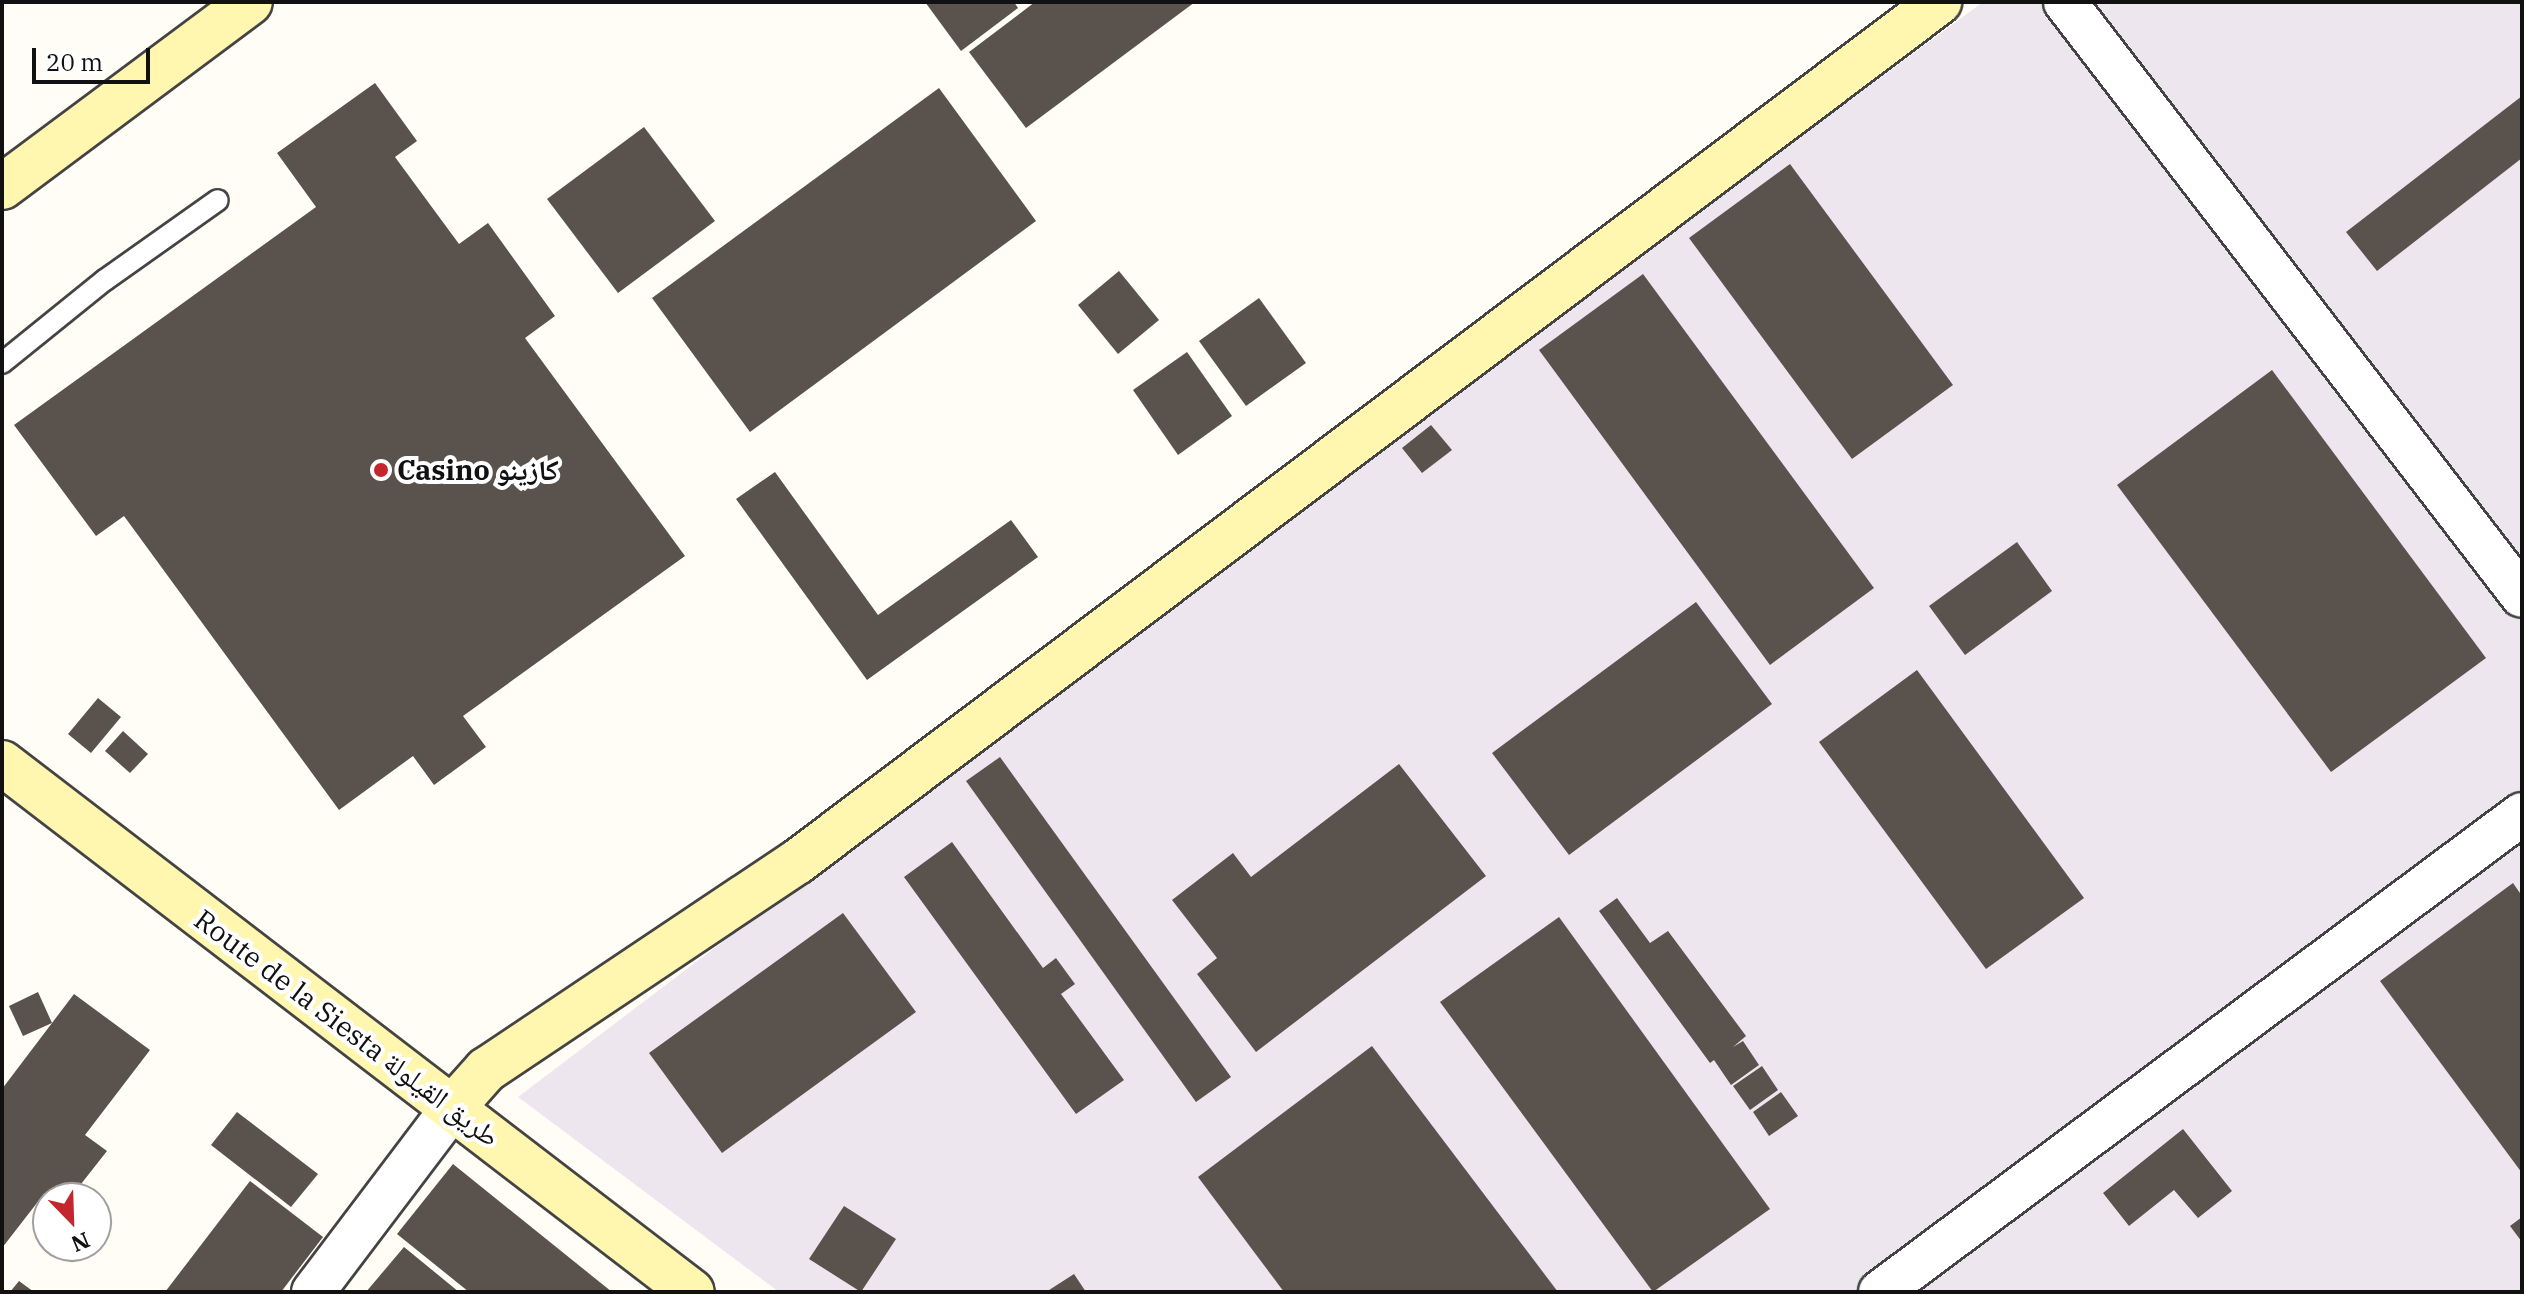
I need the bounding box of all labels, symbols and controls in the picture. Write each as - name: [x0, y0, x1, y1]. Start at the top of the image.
- scale bar: [36, 32, 154, 82]
- text: 20 m: [46, 46, 103, 78]
- place label: Casino كازينو: [397, 453, 559, 487]
- marker: Casino كازينو: [372, 461, 390, 479]
- street label: Route de la Siesta طريق القيلولة: [188, 902, 506, 1154]
- north arrow: [32, 1182, 112, 1262]
- text: N: [67, 1226, 94, 1259]

